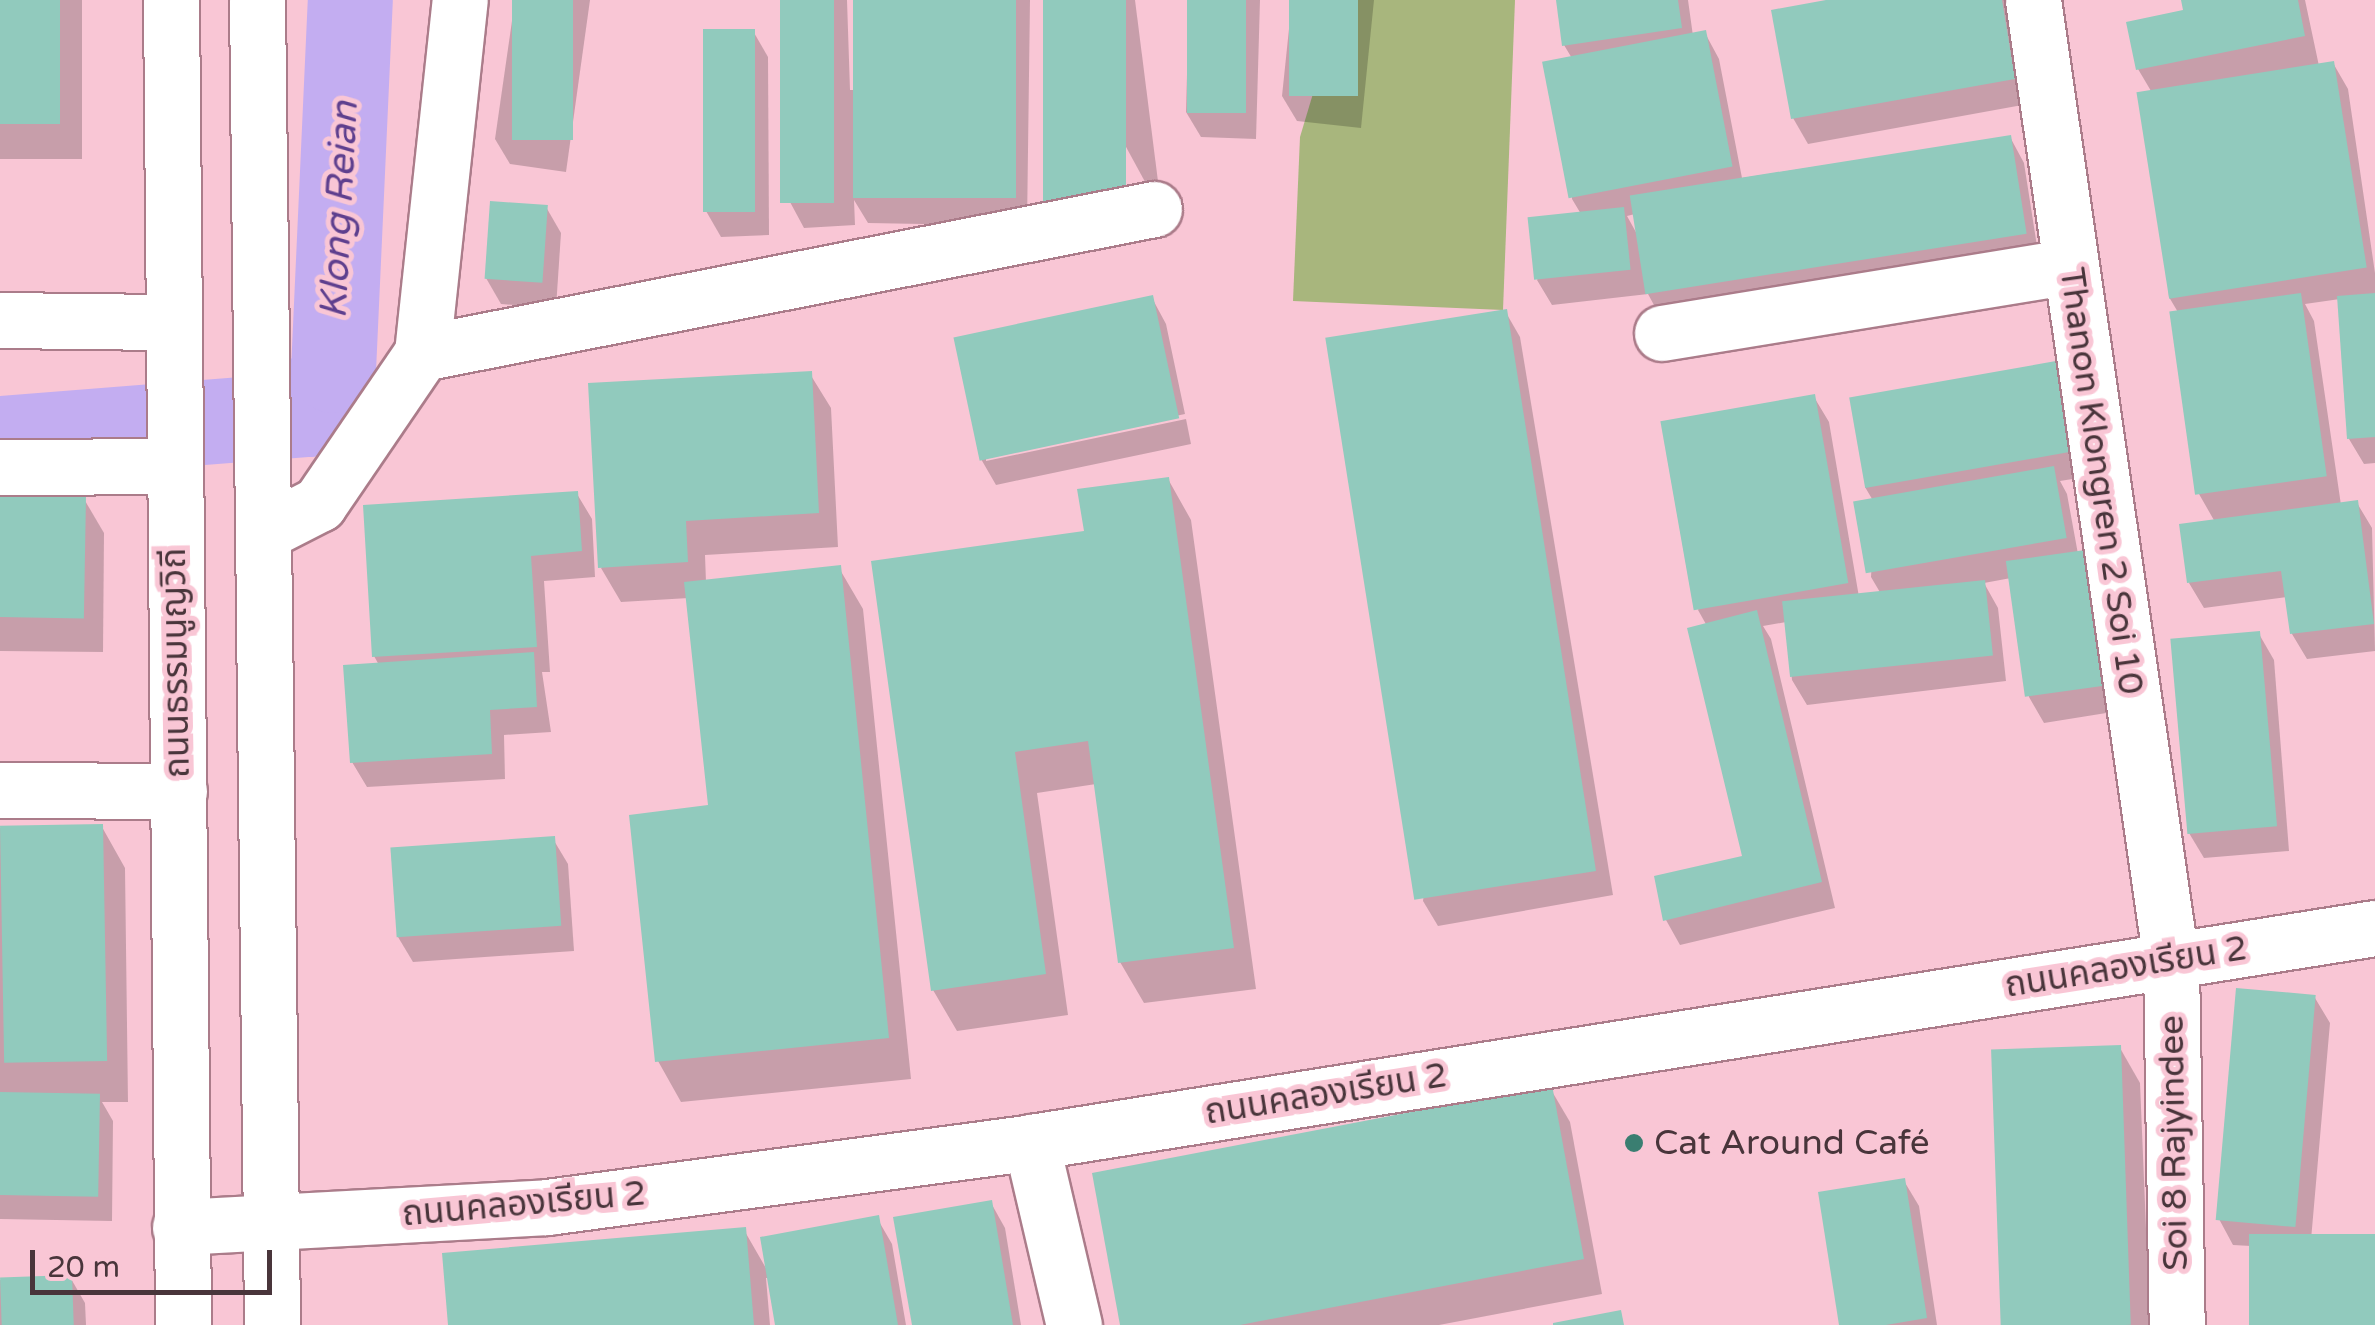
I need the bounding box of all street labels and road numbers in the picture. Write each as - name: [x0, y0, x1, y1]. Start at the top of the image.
- street label: Thanon Klongren 2 Soi 10: [2050, 265, 2152, 697]
- street label: ถนนธรรมนูญวิถี: [153, 548, 199, 778]
- street label: ถนนคลองเรียน 2: [2002, 927, 2250, 1007]
- street label: Soi 8 Rajyindee: [2151, 1015, 2197, 1271]
- street label: ถนนคลองเรียน 2: [1202, 1054, 1450, 1134]
- street label: ถนนคลองเรียน 2: [400, 1172, 648, 1236]

